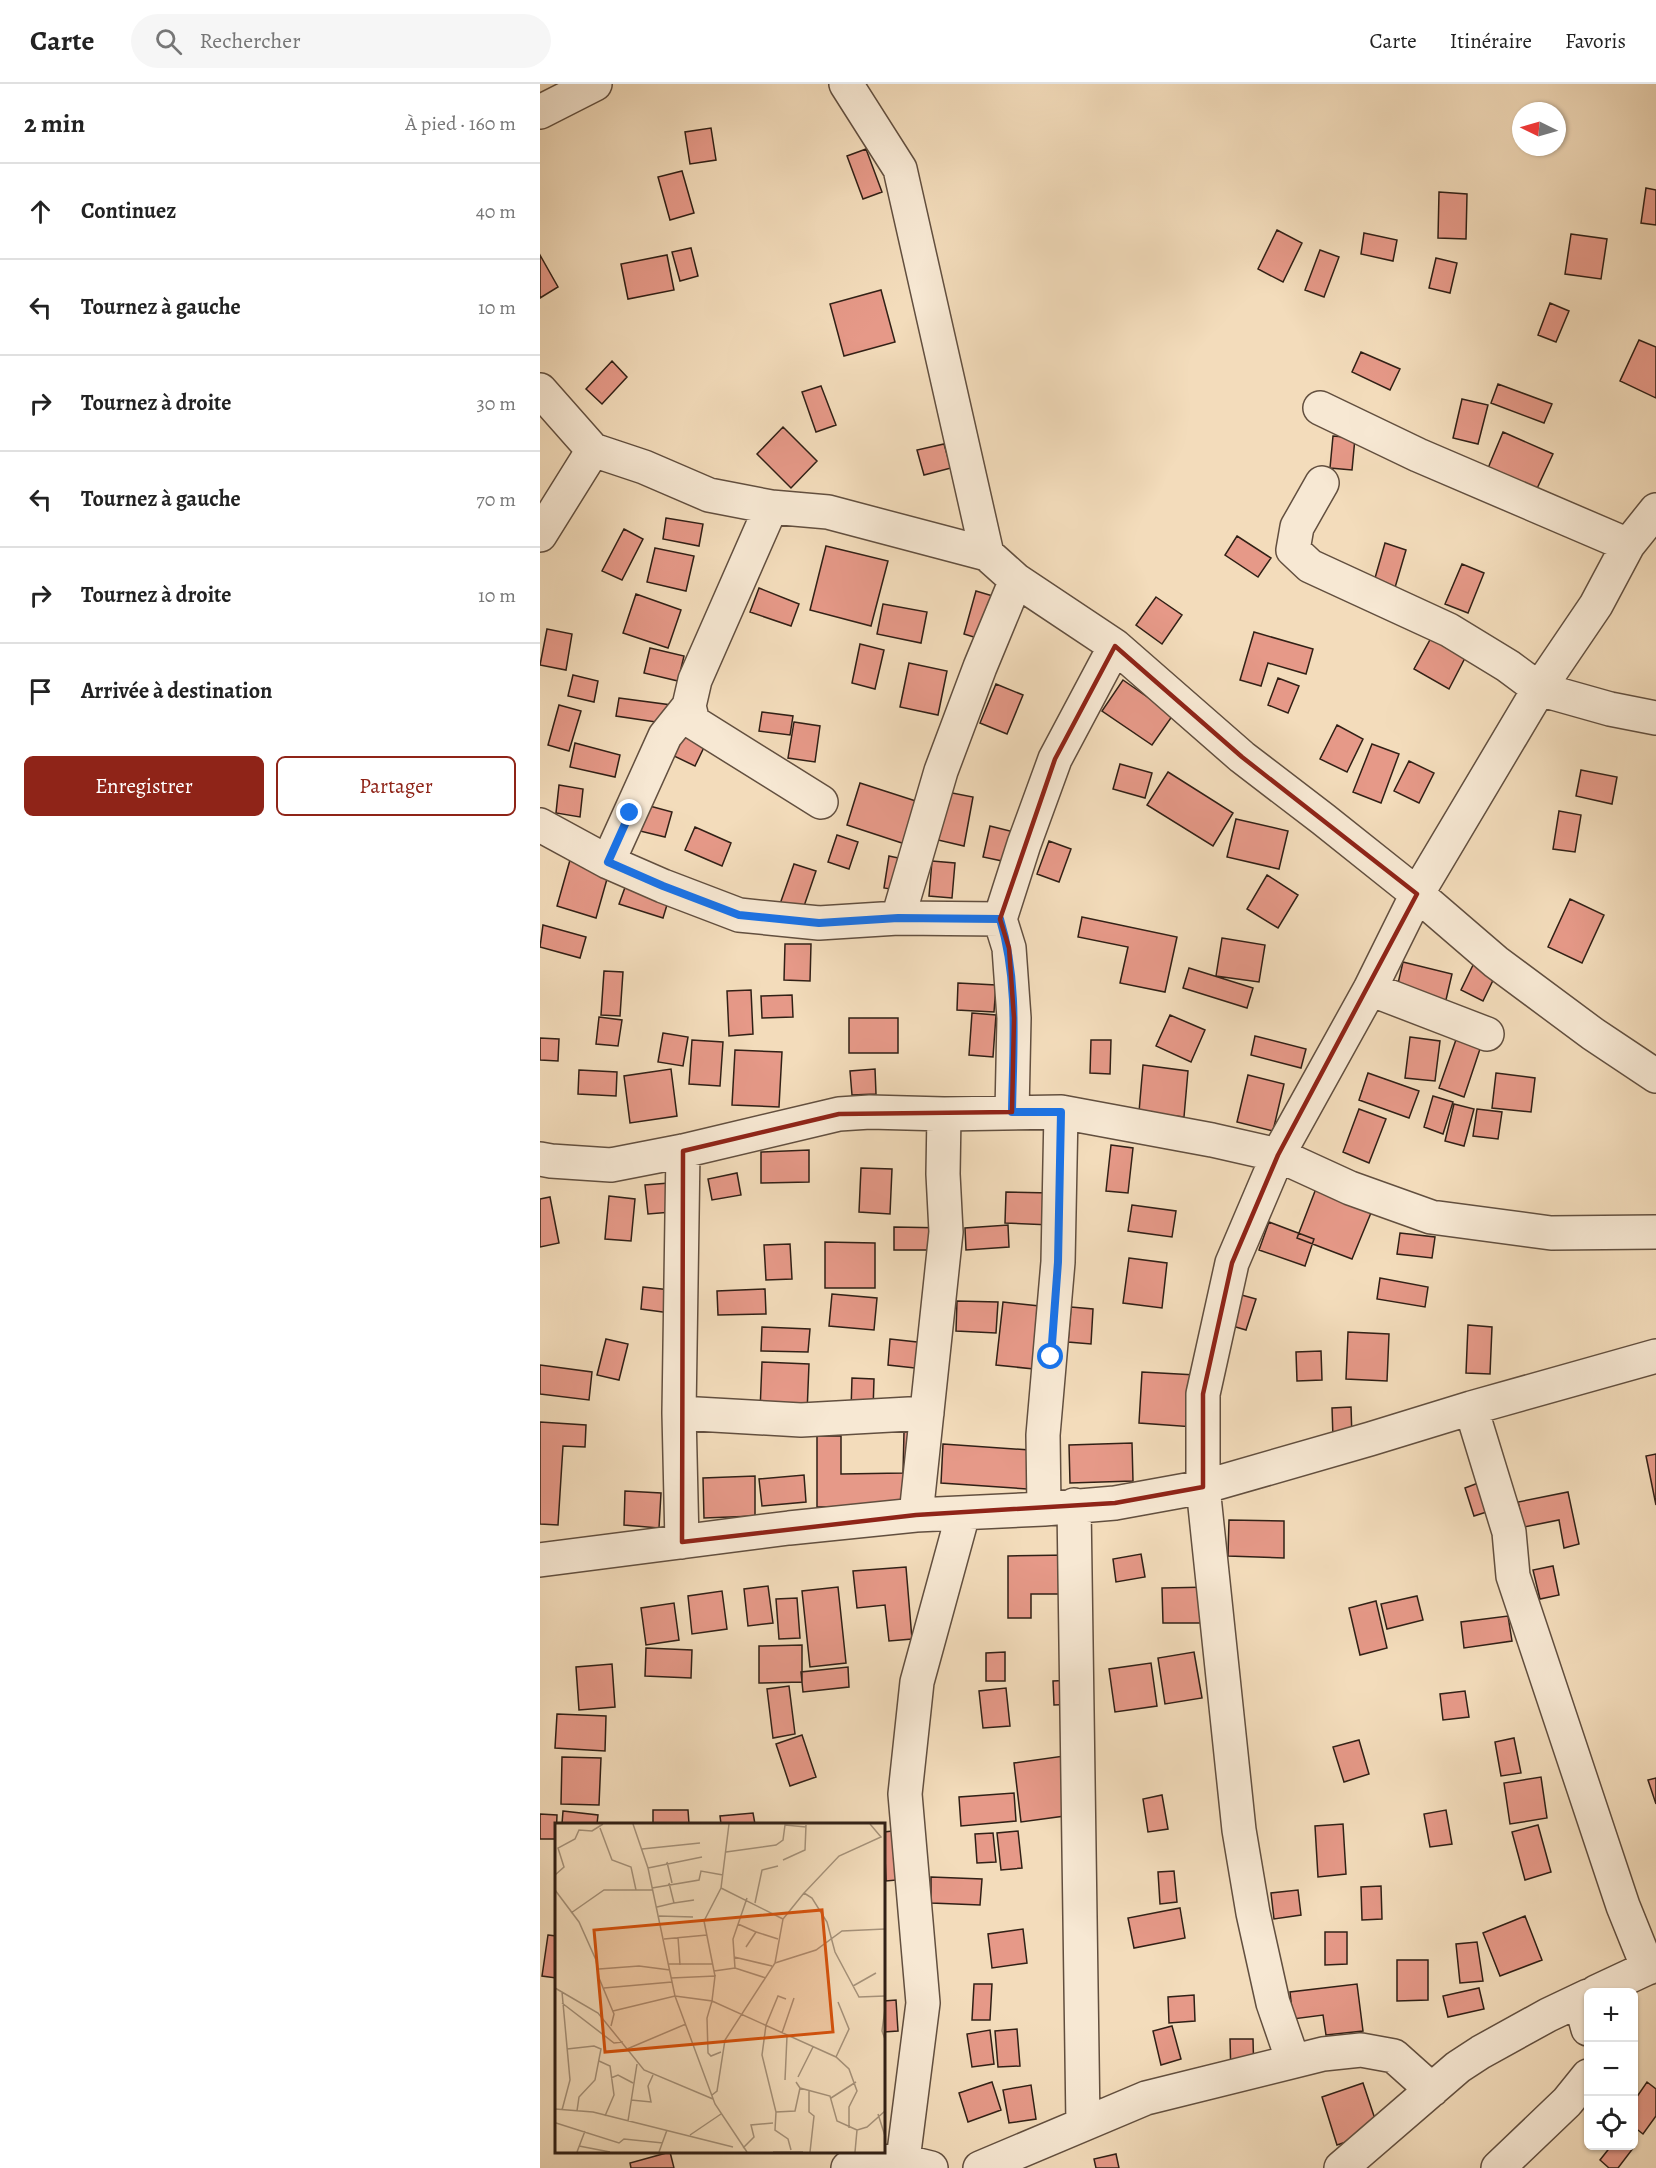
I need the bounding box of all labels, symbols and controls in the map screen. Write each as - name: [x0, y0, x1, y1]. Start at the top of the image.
- search box: [131, 14, 551, 68]
- text: Carte: [30, 22, 95, 60]
- icon: search: [152, 25, 185, 58]
- text: Rechercher: [200, 26, 301, 56]
- text: Carte: [1369, 27, 1417, 55]
- text: Itinéraire: [1450, 27, 1532, 55]
- text: Favoris: [1565, 27, 1626, 55]
- north arrow: [1512, 102, 1566, 156]
- text: 2 min: [24, 106, 85, 141]
- text: À pied · 160 m: [405, 110, 516, 137]
- icon: ahead: [24, 195, 57, 228]
- text: Continuez: [81, 196, 176, 226]
- text: 40 m: [476, 198, 516, 225]
- icon: left: [24, 291, 57, 324]
- text: Tournez à gauche: [81, 292, 241, 322]
- text: 10 m: [478, 294, 516, 321]
- icon: right: [24, 387, 57, 420]
- text: Tournez à droite: [81, 388, 232, 418]
- text: 30 m: [476, 390, 516, 417]
- icon: left: [24, 483, 57, 516]
- text: Tournez à gauche: [81, 484, 241, 514]
- text: 70 m: [476, 486, 516, 513]
- icon: right: [24, 579, 57, 612]
- text: Tournez à droite: [81, 580, 232, 610]
- text: 10 m: [478, 582, 516, 609]
- icon: arrive: [24, 675, 57, 708]
- text: Arrivée à destination: [81, 676, 272, 706]
- button: Enregistrer: [24, 756, 264, 816]
- button: Partager: [276, 756, 516, 816]
- route end: [616, 799, 642, 825]
- route start: [1037, 1343, 1063, 1369]
- inset map: [555, 1823, 885, 2153]
- map controls: [1584, 1988, 1638, 2150]
- button: +: [1584, 1988, 1638, 2042]
- button: −: [1584, 2042, 1638, 2096]
- button: locate: [1584, 2096, 1638, 2150]

